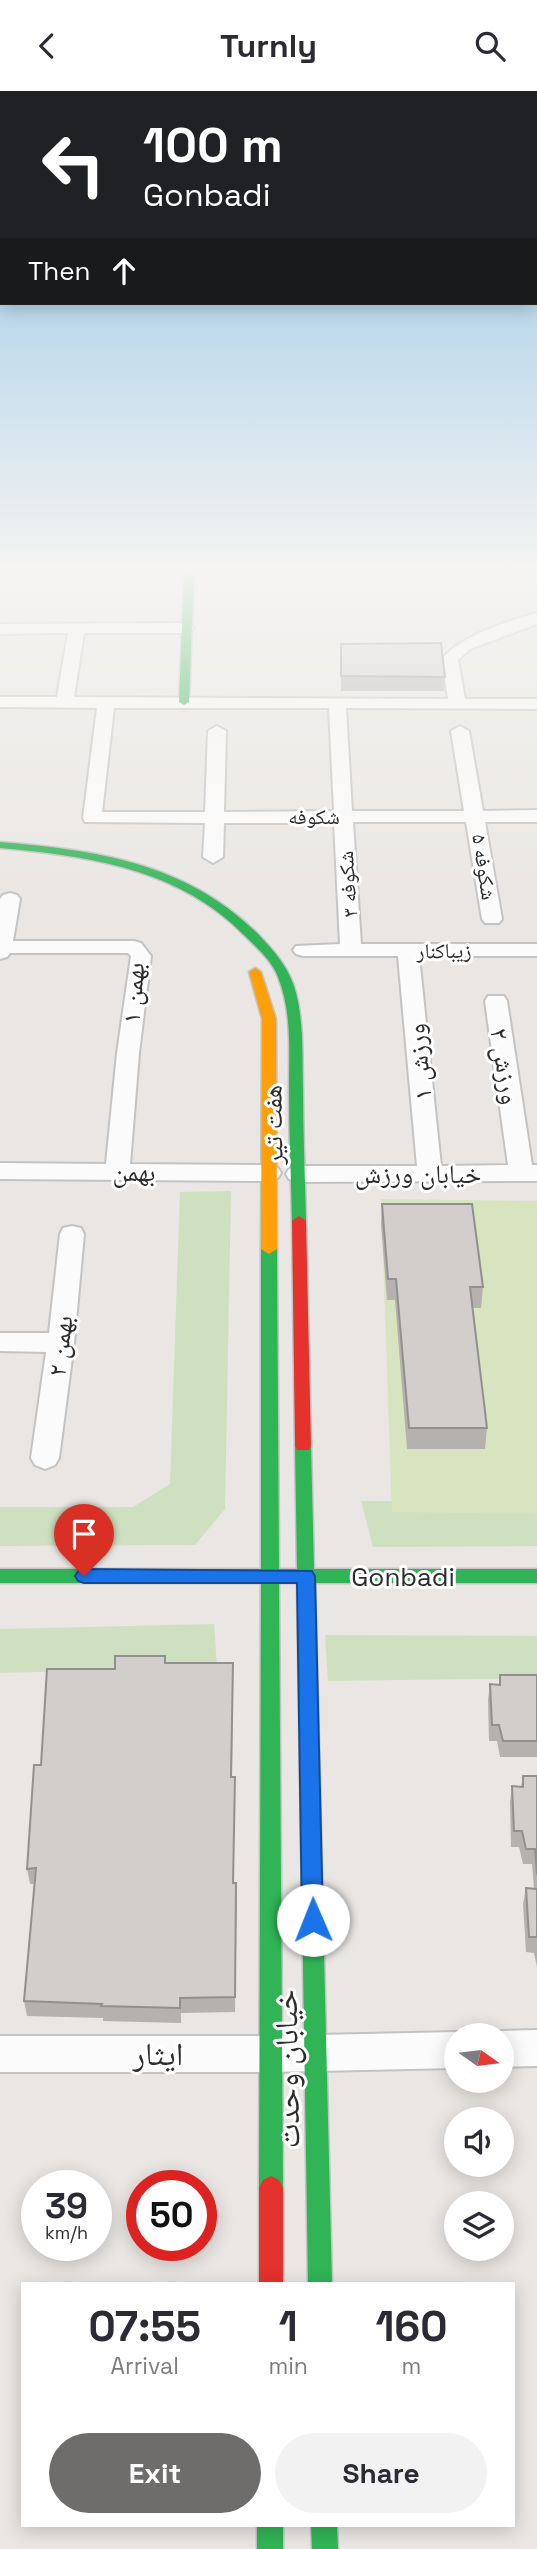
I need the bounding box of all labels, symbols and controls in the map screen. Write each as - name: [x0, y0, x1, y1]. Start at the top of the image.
- text: Turnly: [220, 26, 317, 66]
- icon: back: [28, 27, 66, 65]
- icon: search: [471, 27, 509, 65]
- text: 100 m: [143, 114, 283, 176]
- icon: left: [28, 119, 119, 210]
- text: Gonbadi: [143, 175, 271, 215]
- icon: ahead: [105, 252, 143, 290]
- text: Then: [28, 254, 91, 288]
- street label: شکوفه: [288, 803, 340, 830]
- street label: شکوفه ۵: [466, 832, 503, 902]
- street label: شکوفه ۳: [332, 850, 363, 918]
- street label: زیباکنار: [415, 937, 472, 964]
- street label: بهمن ۱: [114, 961, 152, 1025]
- street label: ورزش ۱: [398, 1022, 440, 1102]
- street label: ورزش ۲: [482, 1025, 528, 1107]
- street label: هفت تیر: [255, 1085, 291, 1166]
- street label: بهمن: [112, 1155, 156, 1189]
- street label: خیابان ورزش: [355, 1157, 481, 1191]
- street label: بهمن ۲: [39, 1313, 81, 1379]
- pin: [54, 1504, 114, 1576]
- icon: arrive: [65, 1515, 103, 1553]
- street label: Gonbadi: [351, 1560, 455, 1594]
- position arrow: [276, 1883, 350, 1957]
- street label: خیابان وحدت: [266, 1989, 308, 2149]
- north arrow: [444, 2023, 514, 2093]
- map controls: [444, 2023, 514, 2261]
- street label: ایثار: [132, 2034, 183, 2074]
- button: sound: [444, 2107, 514, 2177]
- speed limit sign: 50: [126, 2170, 217, 2261]
- text: 39: [45, 2184, 88, 2228]
- button: layers: [444, 2191, 514, 2261]
- text: km/h: [45, 2221, 88, 2244]
- text: 07:55: [88, 2300, 201, 2353]
- text: 1: [279, 2300, 298, 2353]
- text: 160: [375, 2300, 448, 2353]
- text: Arrival: [111, 2351, 179, 2381]
- text: min: [268, 2351, 308, 2381]
- text: m: [402, 2351, 421, 2381]
- button: Exit: [49, 2433, 261, 2513]
- button: Share: [275, 2433, 487, 2513]

